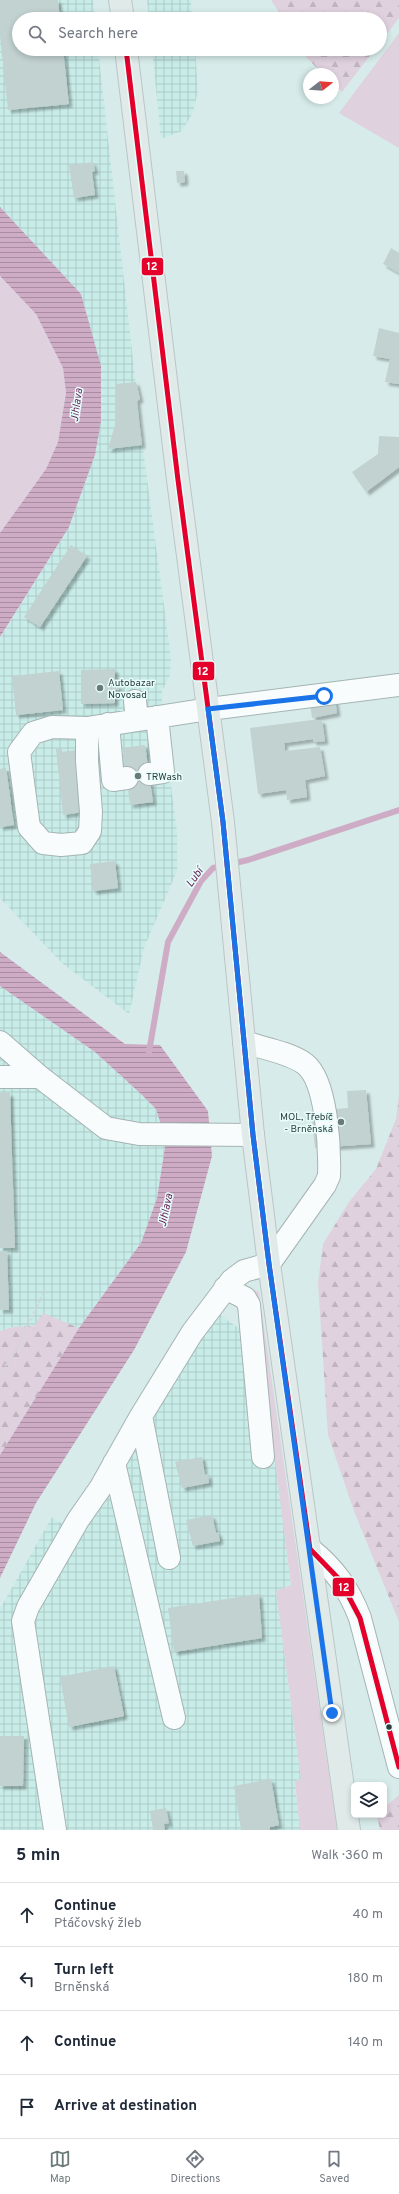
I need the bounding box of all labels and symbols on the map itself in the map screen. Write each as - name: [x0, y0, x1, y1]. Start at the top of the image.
- north arrow: [303, 68, 339, 104]
- line badge: 12: [141, 257, 164, 276]
- text: 12: [146, 260, 158, 274]
- water label: Jihlava: [68, 387, 86, 423]
- line badge: 12: [192, 661, 215, 681]
- text: 12: [197, 665, 209, 679]
- place label: Autobazar Novosad: [108, 677, 155, 702]
- marker: Autobazar Novosad: [95, 683, 105, 693]
- route start: [315, 687, 333, 705]
- marker: TRWash: [133, 771, 143, 781]
- place label: TRWash: [146, 771, 182, 784]
- water label: Lubí: [183, 863, 208, 890]
- place label: MOL, Třebíč - Brněnská: [280, 1111, 333, 1136]
- marker: MOL, Třebíč - Brněnská: [336, 1117, 346, 1127]
- water label: Jihlava: [156, 1192, 176, 1228]
- line badge: 12: [332, 1577, 355, 1597]
- text: 12: [338, 1581, 350, 1595]
- route end: [323, 1704, 341, 1722]
- unlabelled marker: [384, 1722, 394, 1732]

